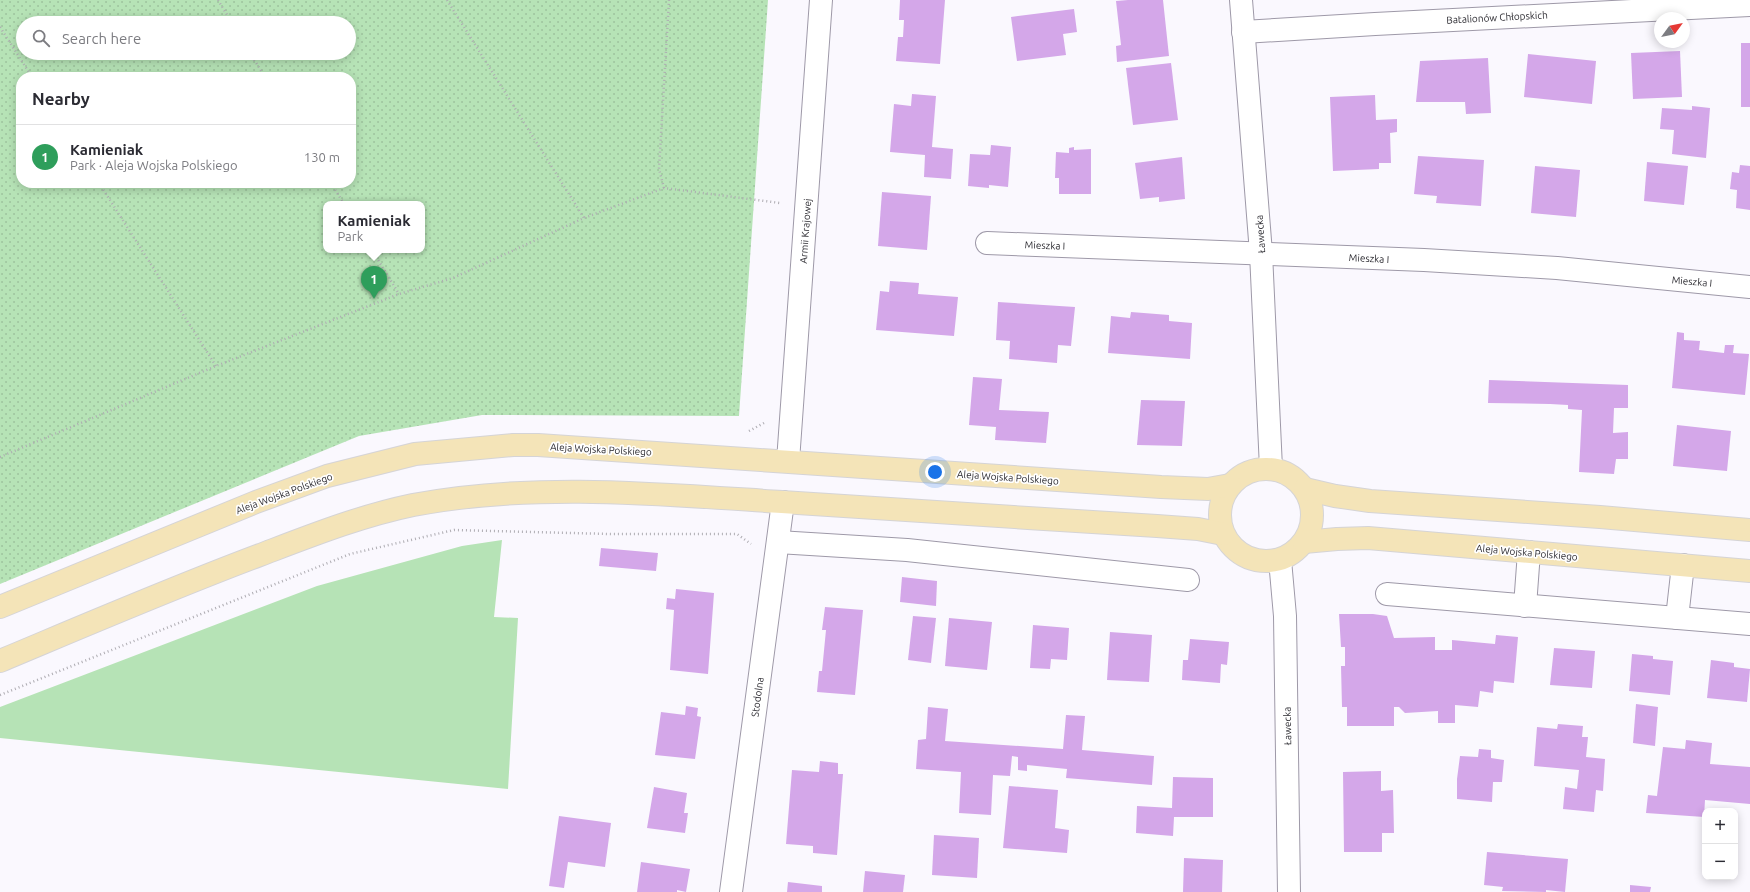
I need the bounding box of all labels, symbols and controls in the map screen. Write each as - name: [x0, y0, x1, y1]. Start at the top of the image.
- street label: Batalionów Chłopskich: [1446, 9, 1548, 26]
- north arrow: [1654, 12, 1690, 48]
- search box: [16, 16, 356, 60]
- icon: search: [30, 27, 52, 49]
- text: Search here: [62, 30, 141, 47]
- text: Nearby: [32, 89, 90, 108]
- text: Kamieniak: [70, 141, 143, 158]
- text: 1: [41, 150, 49, 164]
- text: 130 m: [304, 150, 340, 164]
- text: Park · Aleja Wojska Polskiego: [70, 158, 238, 172]
- street label: Armii Krajowej: [798, 198, 813, 264]
- popup: [323, 201, 425, 253]
- text: Kamieniak: [337, 212, 411, 229]
- street label: Ławecka: [1254, 214, 1267, 254]
- text: Park: [337, 229, 363, 243]
- street label: Mieszka I: [1024, 239, 1065, 252]
- street label: Mieszka I: [1348, 252, 1390, 265]
- pin: 1: [361, 266, 387, 299]
- street label: Mieszka I: [1671, 274, 1713, 289]
- street label: Aleja Wojska Polskiego: [550, 441, 652, 458]
- your location: [925, 462, 945, 482]
- street label: Aleja Wojska Polskiego: [957, 468, 1059, 487]
- street label: Aleja Wojska Polskiego: [234, 471, 334, 516]
- street label: Aleja Wojska Polskiego: [1476, 543, 1578, 562]
- street label: Stodolna: [749, 676, 766, 718]
- street label: Ławecka: [1282, 707, 1293, 745]
- map controls: [1702, 808, 1738, 880]
- button: +: [1702, 808, 1738, 844]
- button: −: [1702, 844, 1738, 880]

